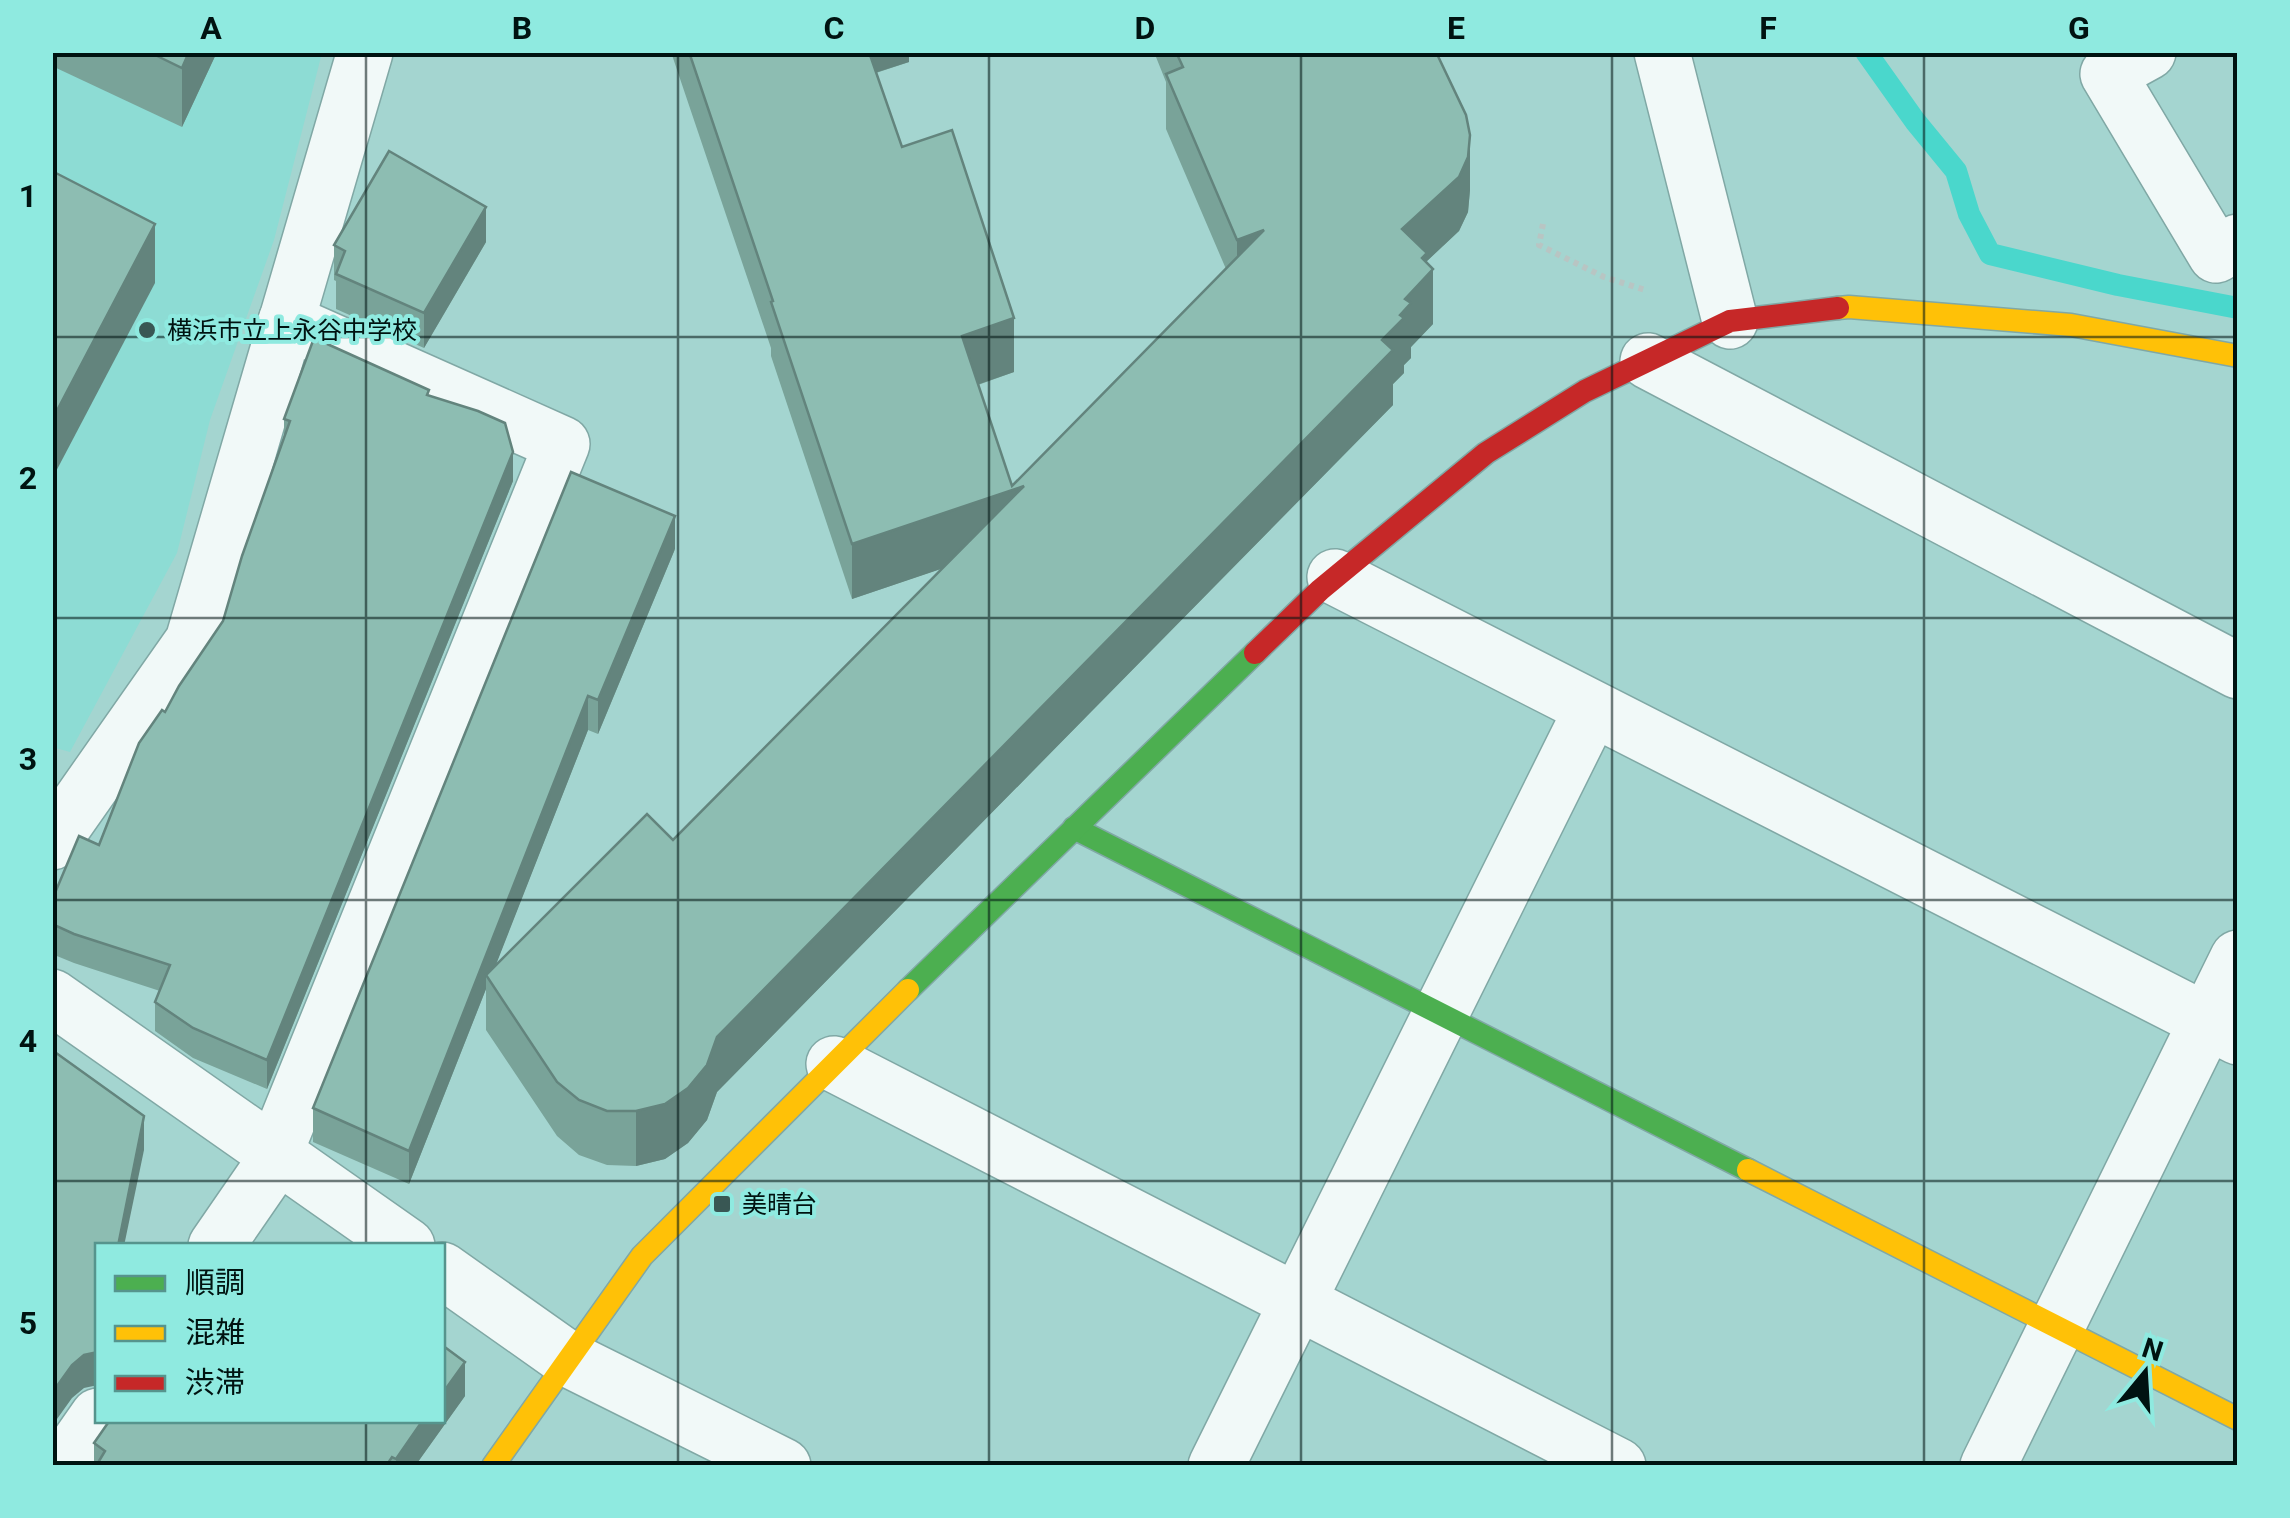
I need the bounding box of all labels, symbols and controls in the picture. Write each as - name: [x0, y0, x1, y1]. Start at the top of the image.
- text: A: [200, 9, 222, 47]
- text: B: [512, 9, 532, 47]
- text: C: [824, 9, 844, 47]
- text: D: [1135, 9, 1155, 47]
- text: E: [1447, 9, 1465, 47]
- text: F: [1759, 9, 1777, 47]
- text: G: [2068, 9, 2090, 47]
- text: 1: [19, 177, 37, 215]
- place label: 横浜市立上永谷中学校: [167, 316, 417, 345]
- marker: 横浜市立上永谷中学校: [136, 319, 158, 341]
- text: 2: [19, 459, 37, 497]
- text: 3: [19, 740, 37, 778]
- text: 4: [19, 1022, 37, 1060]
- place label: 美晴台: [742, 1190, 817, 1219]
- marker: 美晴台: [711, 1193, 733, 1215]
- legend: [95, 1243, 445, 1423]
- text: 順調: [185, 1265, 245, 1300]
- text: 5: [19, 1304, 37, 1342]
- text: 混雑: [185, 1315, 245, 1350]
- north arrow: [2095, 1323, 2195, 1423]
- text: N: [2138, 1331, 2167, 1368]
- text: 渋滞: [185, 1365, 245, 1400]

